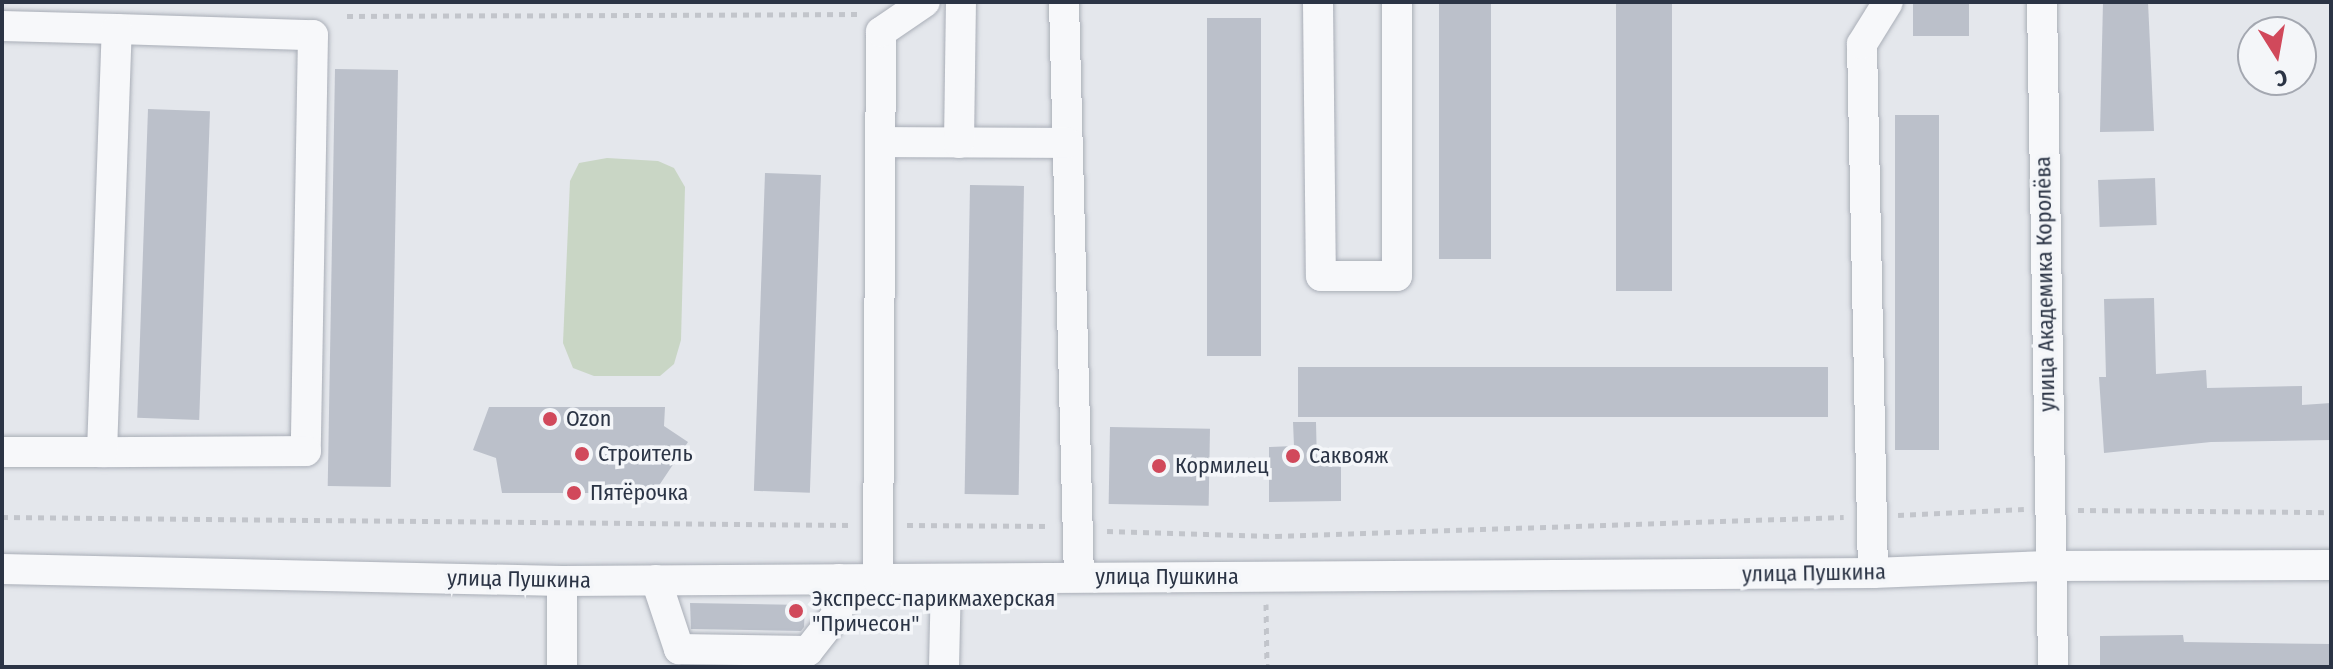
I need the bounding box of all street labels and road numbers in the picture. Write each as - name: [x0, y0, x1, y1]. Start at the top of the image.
- street label: улица Академика Королёва: [2030, 156, 2060, 412]
- street label: улица Пушкина: [1742, 559, 1886, 587]
- street label: улица Пушкина: [1095, 564, 1239, 590]
- street label: улица Пушкина: [447, 565, 591, 593]

